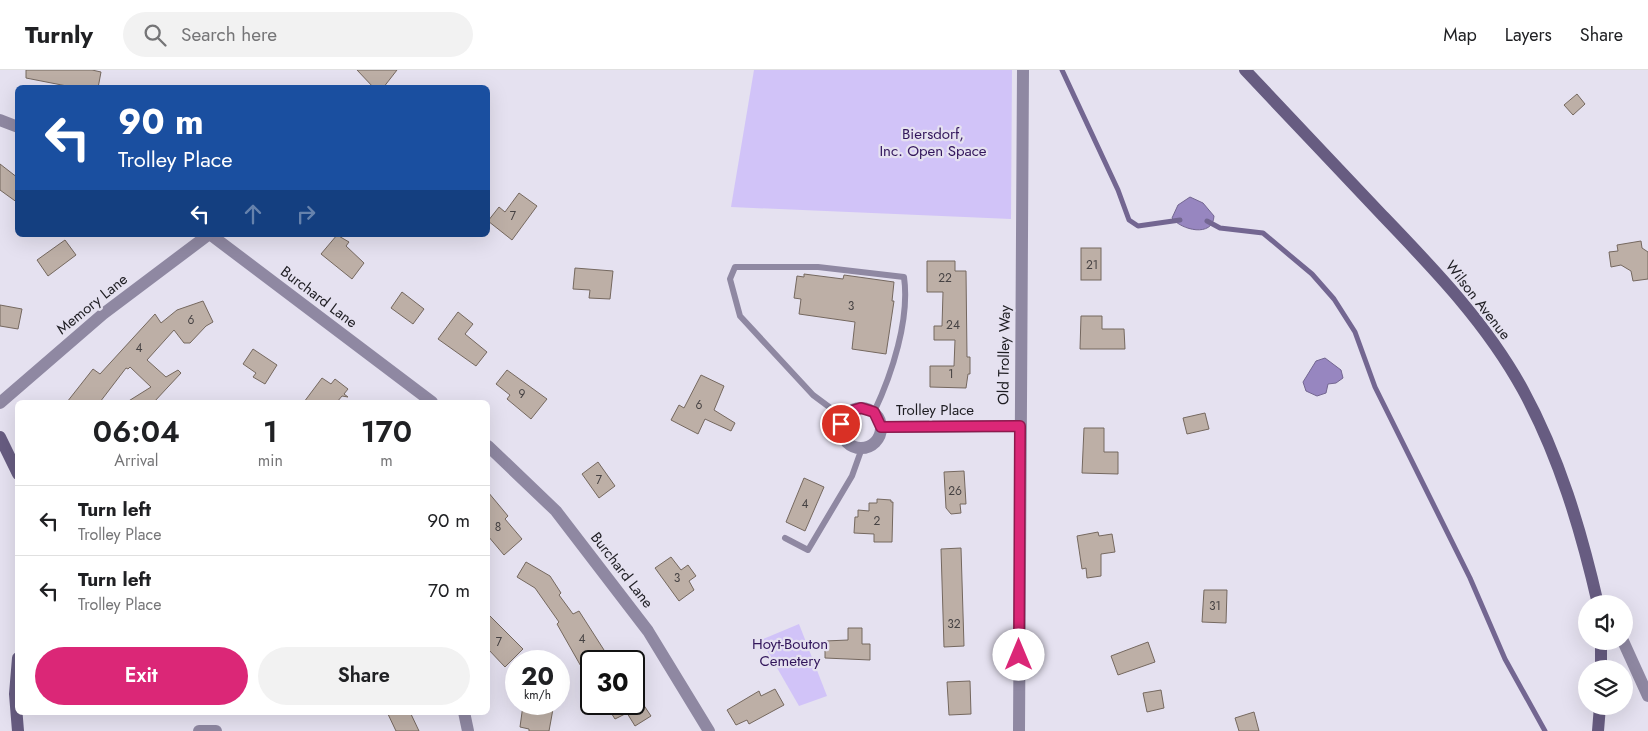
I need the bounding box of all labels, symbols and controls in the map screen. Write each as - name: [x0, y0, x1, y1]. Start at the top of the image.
- search box: [123, 12, 473, 57]
- text: Turnly: [25, 17, 93, 52]
- icon: search: [141, 21, 169, 49]
- text: Search here: [181, 21, 277, 48]
- text: Map: [1443, 22, 1477, 48]
- text: Layers: [1505, 22, 1552, 48]
- text: Share: [1580, 22, 1623, 48]
- text: 90 m: [118, 97, 204, 147]
- icon: left: [35, 105, 100, 170]
- park label: Biersdorf, Inc. Open Space: [879, 123, 987, 162]
- text: Trolley Place: [118, 143, 233, 175]
- icon: left: [186, 200, 214, 228]
- icon: ahead: [239, 200, 267, 228]
- icon: right: [292, 200, 320, 228]
- house number: 7: [510, 207, 517, 225]
- house number: 21: [1086, 256, 1098, 274]
- street label: Wilson Avenue: [1440, 256, 1516, 345]
- street label: Burchard Lane: [276, 261, 362, 333]
- street label: Memory Lane: [52, 268, 133, 340]
- house number: 22: [938, 269, 952, 287]
- house number: 3: [848, 297, 855, 315]
- street label: Old Trolley Way: [992, 305, 1016, 405]
- house number: 6: [188, 311, 195, 329]
- house number: 24: [946, 316, 960, 334]
- house number: 4: [136, 339, 143, 357]
- house number: 1: [948, 365, 954, 383]
- house number: 9: [519, 385, 526, 403]
- house number: 6: [696, 396, 703, 414]
- street label: Trolley Place: [896, 399, 974, 421]
- pin: [820, 403, 862, 445]
- text: 06:04: [93, 410, 180, 453]
- text: 1: [263, 410, 278, 453]
- text: 170: [361, 410, 412, 453]
- icon: arrive: [827, 410, 855, 438]
- text: Arrival: [114, 449, 158, 472]
- text: min: [258, 449, 283, 472]
- text: m: [380, 449, 393, 472]
- house number: 7: [596, 471, 603, 489]
- house number: 26: [948, 482, 962, 500]
- house number: 4: [802, 495, 809, 513]
- text: Turn left: [78, 496, 151, 523]
- icon: left: [35, 507, 63, 535]
- text: 90 m: [427, 507, 470, 534]
- house number: 2: [874, 512, 881, 530]
- house number: 8: [495, 518, 501, 536]
- text: Trolley Place: [78, 523, 161, 546]
- street label: Burchard Lane: [585, 527, 659, 613]
- text: Turn left: [78, 566, 151, 593]
- house number: 3: [674, 569, 681, 587]
- icon: left: [35, 577, 63, 605]
- text: 70 m: [428, 577, 470, 604]
- text: Trolley Place: [78, 593, 161, 616]
- map controls: [1578, 595, 1633, 715]
- button: sound: [1578, 595, 1633, 650]
- house number: 31: [1209, 597, 1221, 615]
- house number: 32: [947, 615, 961, 633]
- position arrow: [992, 628, 1044, 680]
- house number: 4: [579, 630, 586, 648]
- house number: 7: [496, 633, 503, 651]
- park label: Hoyt-Bouton Cemetery: [752, 633, 828, 672]
- button: Exit: [35, 647, 248, 705]
- button: Share: [258, 647, 470, 705]
- speed limit sign: 30: [580, 650, 645, 715]
- text: 20: [521, 658, 554, 694]
- button: layers: [1578, 660, 1633, 715]
- text: km/h: [524, 686, 551, 704]

